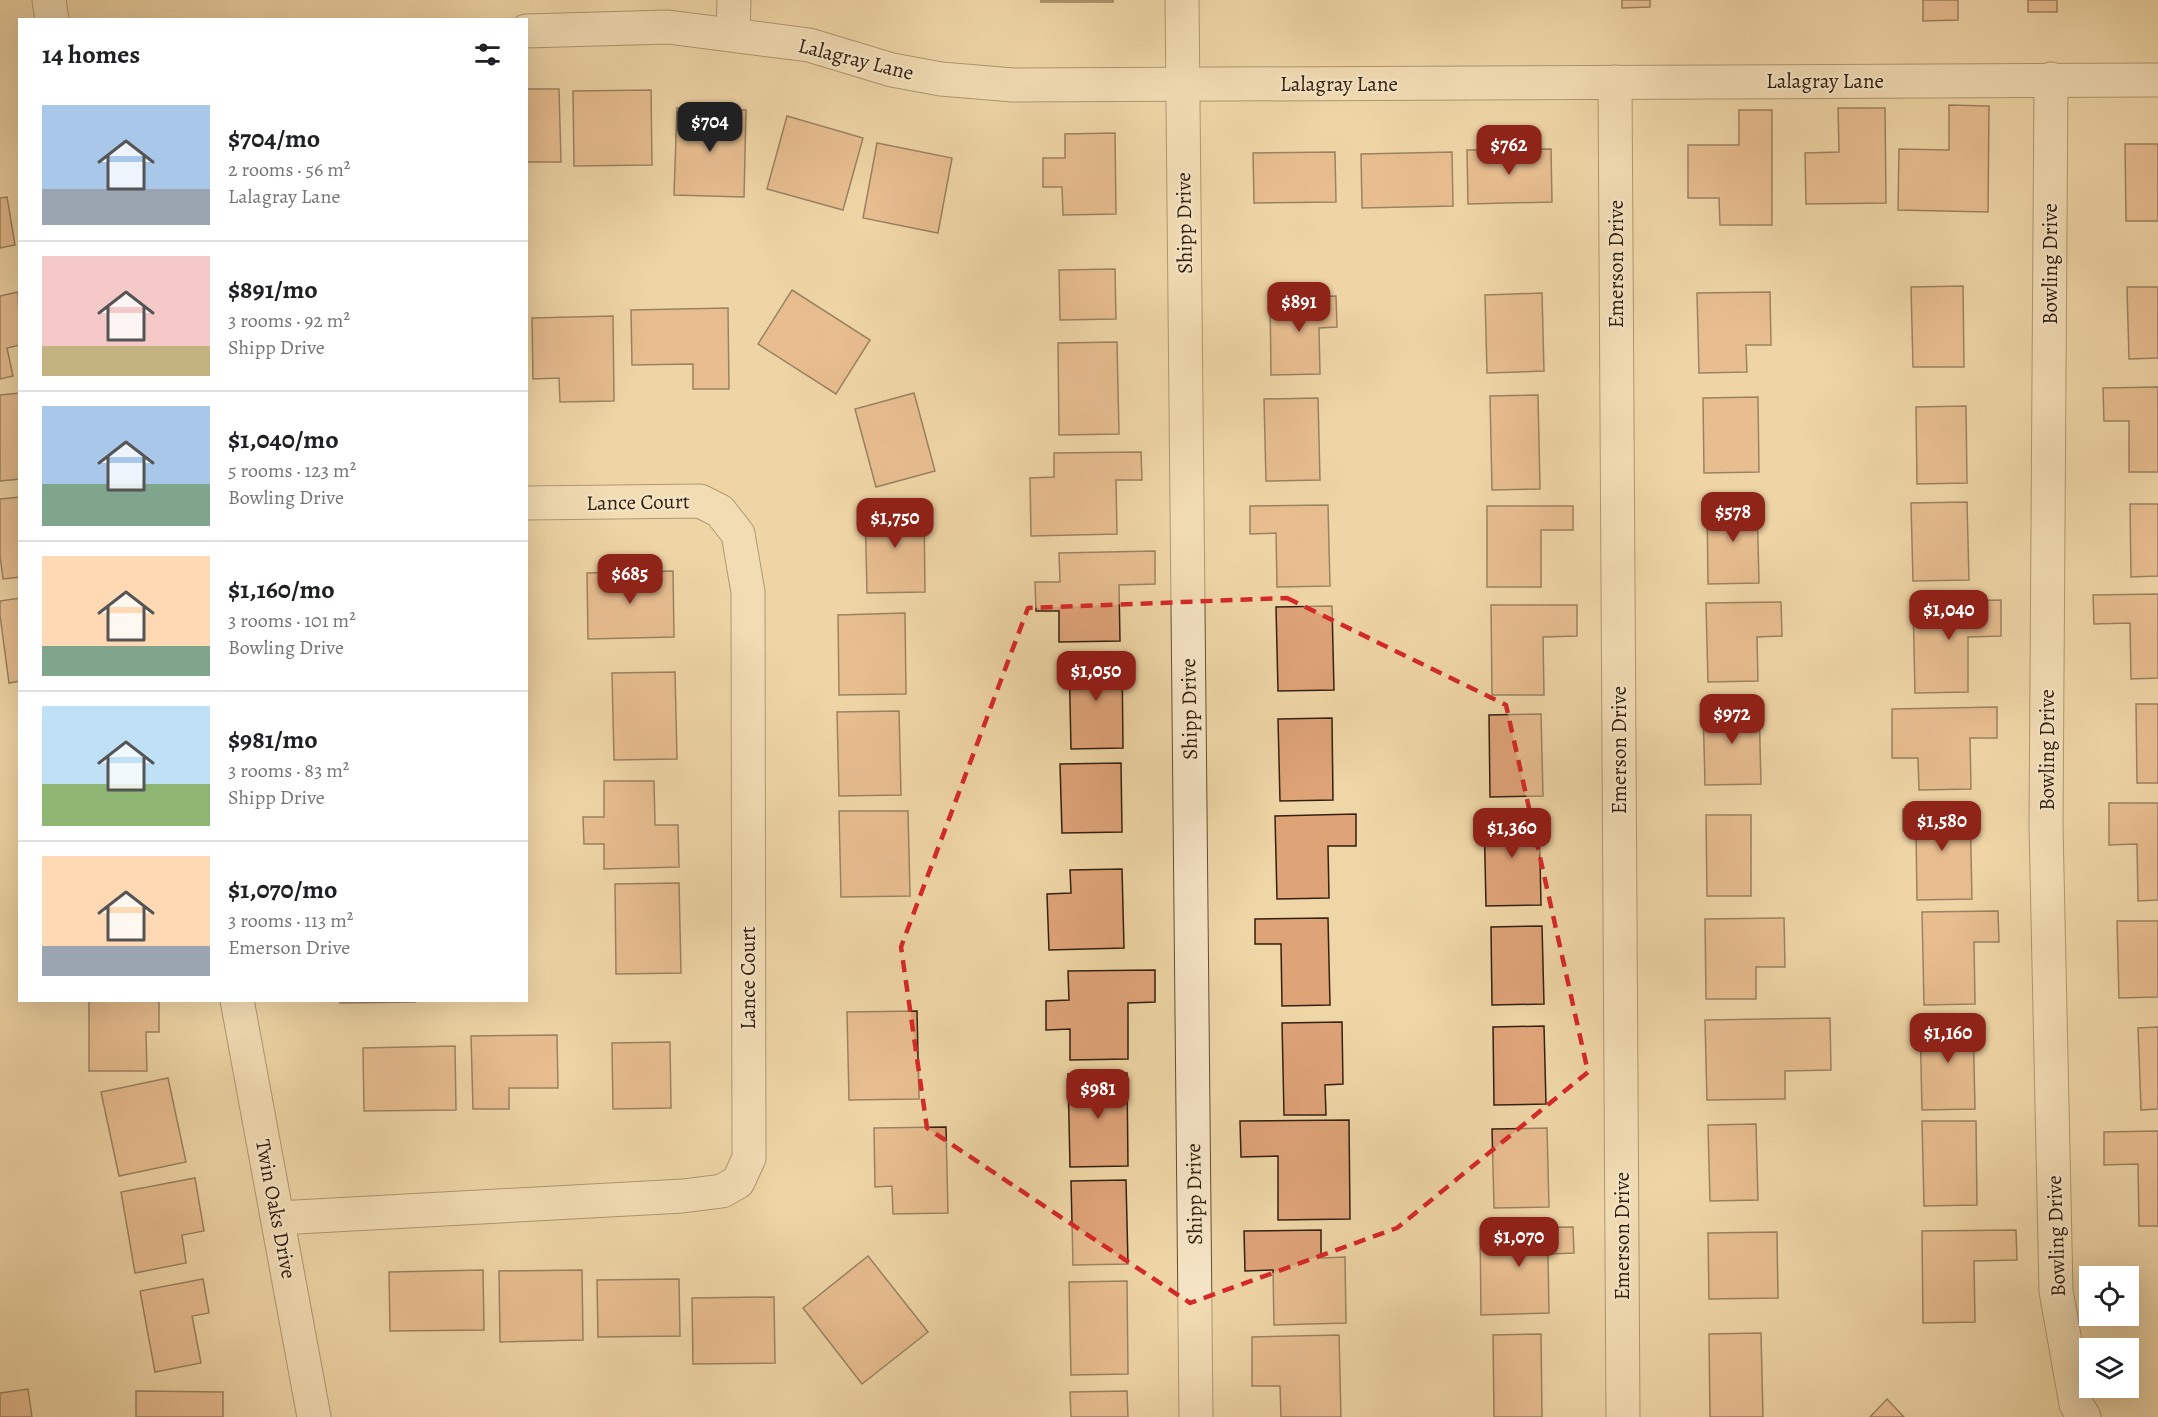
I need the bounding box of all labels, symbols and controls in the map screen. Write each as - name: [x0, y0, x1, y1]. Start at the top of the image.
- street label: Lalagray Lane: [795, 31, 917, 87]
- text: 14 homes: [42, 37, 140, 72]
- icon: filters: [471, 38, 504, 71]
- street label: Lalagray Lane: [1766, 67, 1884, 95]
- street label: Lalagray Lane: [1280, 70, 1398, 98]
- pin: $704: [674, 102, 746, 153]
- text: $704: [691, 108, 729, 135]
- text: $704/mo: [228, 121, 320, 156]
- pin: $762: [1473, 125, 1545, 176]
- icon: home: [90, 129, 162, 201]
- text: $762: [1491, 131, 1527, 158]
- text: 2 rooms · 56 m²: [228, 156, 350, 183]
- street label: Shipp Drive: [1169, 172, 1199, 274]
- text: Lalagray Lane: [228, 183, 340, 210]
- street label: Emerson Drive: [1602, 200, 1630, 328]
- street label: Bowling Drive: [2036, 203, 2064, 325]
- text: $891/mo: [228, 272, 318, 307]
- icon: home: [90, 280, 162, 352]
- pin: $891: [1263, 282, 1335, 333]
- text: $891: [1281, 288, 1317, 315]
- text: 3 rooms · 92 m²: [228, 307, 350, 334]
- text: Shipp Drive: [228, 334, 325, 361]
- text: $1,040/mo: [228, 422, 339, 457]
- icon: home: [90, 430, 162, 502]
- text: 5 rooms · 123 m²: [228, 457, 356, 484]
- text: Bowling Drive: [228, 484, 344, 511]
- street label: Lance Court: [586, 487, 690, 517]
- pin: $578: [1697, 492, 1769, 543]
- pin: $1,750: [846, 498, 944, 549]
- text: $578: [1715, 498, 1751, 525]
- text: $1,750: [871, 504, 920, 531]
- pin: $685: [594, 554, 666, 605]
- text: $685: [612, 560, 648, 587]
- text: $1,160/mo: [228, 572, 335, 607]
- icon: home: [90, 580, 162, 652]
- pin: $1,040: [1900, 590, 1998, 641]
- text: $1,040: [1923, 596, 1975, 623]
- text: 3 rooms · 101 m²: [228, 607, 356, 634]
- text: Bowling Drive: [228, 634, 344, 661]
- pin: $1,050: [1047, 651, 1145, 702]
- text: $1,050: [1071, 657, 1121, 684]
- street label: Shipp Drive: [1174, 658, 1204, 760]
- street label: Emerson Drive: [1605, 686, 1633, 814]
- street label: Bowling Drive: [2033, 689, 2061, 811]
- pin: $972: [1696, 694, 1768, 745]
- text: $972: [1714, 700, 1750, 727]
- text: $981/mo: [228, 722, 318, 757]
- icon: home: [90, 730, 162, 802]
- text: 3 rooms · 83 m²: [228, 757, 349, 784]
- text: Shipp Drive: [228, 784, 325, 811]
- pin: $1,580: [1893, 801, 1991, 852]
- text: $1,580: [1917, 807, 1967, 834]
- pin: $1,360: [1463, 808, 1561, 859]
- text: $1,360: [1487, 814, 1537, 841]
- text: $1,070/mo: [228, 872, 337, 907]
- icon: home: [90, 880, 162, 952]
- text: 3 rooms · 113 m²: [228, 907, 353, 934]
- street label: Lance Court: [734, 926, 762, 1030]
- text: Emerson Drive: [228, 934, 350, 961]
- pin: $1,160: [1899, 1013, 1997, 1064]
- text: $1,160: [1924, 1019, 1972, 1046]
- pin: $981: [1062, 1069, 1134, 1120]
- text: $981: [1080, 1075, 1116, 1102]
- street label: Twin Oaks Drive: [249, 1137, 303, 1281]
- street label: Shipp Drive: [1179, 1143, 1209, 1245]
- street label: Emerson Drive: [1608, 1172, 1636, 1300]
- street label: Bowling Drive: [2040, 1175, 2072, 1297]
- pin: $1,070: [1470, 1217, 1568, 1268]
- text: $1,070: [1494, 1223, 1544, 1250]
- map controls: [2079, 1266, 2139, 1398]
- button: locate: [2079, 1266, 2139, 1326]
- button: layers: [2079, 1338, 2139, 1398]

